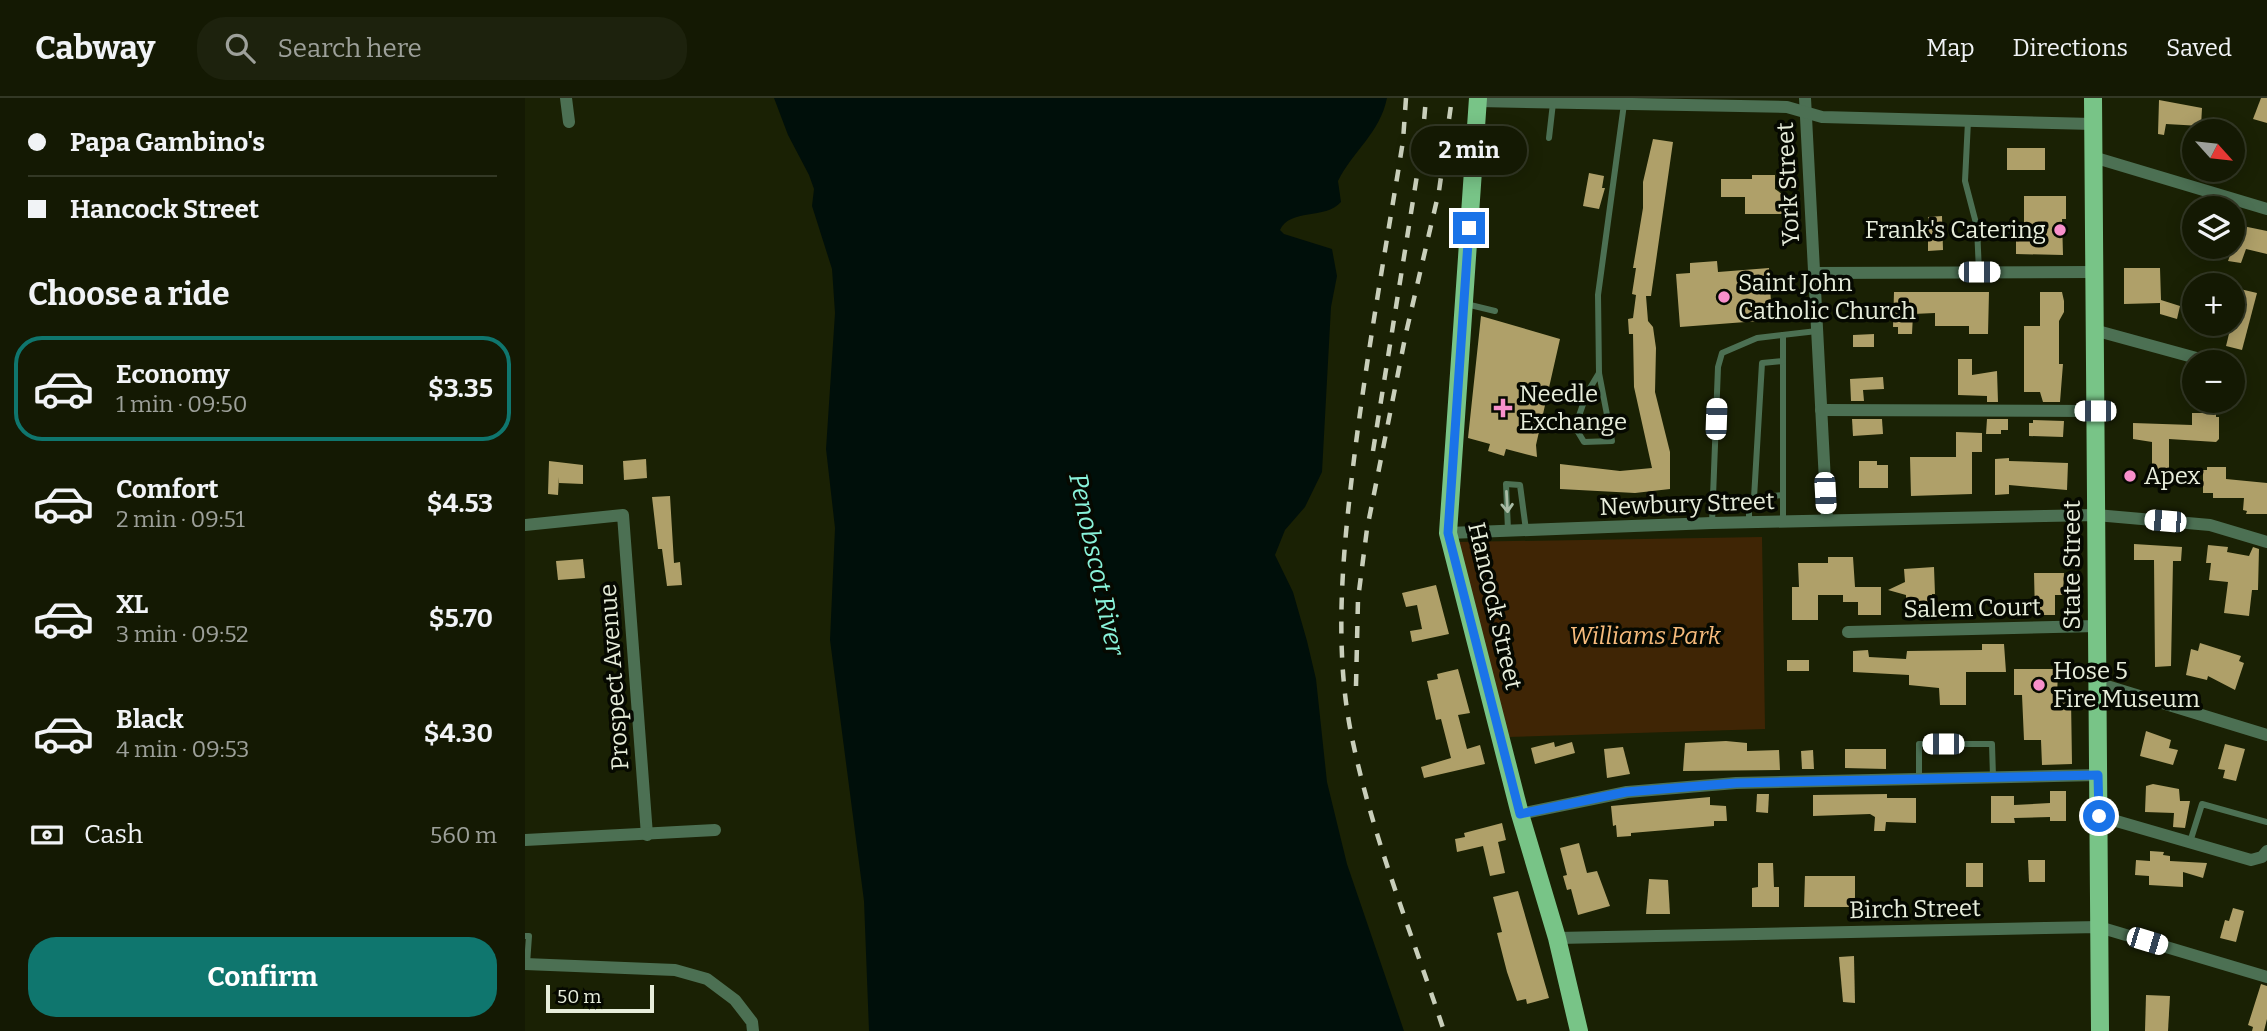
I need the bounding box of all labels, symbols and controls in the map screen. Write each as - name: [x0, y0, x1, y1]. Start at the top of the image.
- search box: [197, 17, 687, 80]
- text: Cabway: [35, 28, 155, 68]
- icon: search: [221, 29, 259, 67]
- text: Search here: [277, 33, 422, 64]
- text: Map: [1926, 34, 1975, 62]
- text: Directions: [2013, 34, 2128, 62]
- text: Saved: [2166, 34, 2232, 62]
- north arrow: [2182, 119, 2245, 182]
- map controls: [2182, 119, 2245, 413]
- street label: York Street: [1771, 121, 1805, 247]
- text: Papa Gambino's: [70, 127, 265, 158]
- callout: 2 min: [1411, 127, 1527, 176]
- text: 2 min: [1438, 136, 1500, 164]
- text: Hancock Street: [70, 194, 259, 225]
- button: layers: [2182, 196, 2245, 259]
- route end: [1453, 212, 1485, 244]
- place label: Frank's Catering: [1865, 216, 2046, 244]
- marker: Frank's Catering: [2052, 222, 2068, 238]
- car: [1959, 262, 2001, 283]
- place label: Saint John Catholic Church: [1738, 269, 1916, 325]
- button: +: [2182, 273, 2245, 336]
- text: Choose a ride: [28, 275, 229, 313]
- marker: Saint John Catholic Church: [1716, 289, 1732, 305]
- button: −: [2182, 350, 2245, 413]
- icon: car: [32, 357, 95, 420]
- text: Economy: [116, 359, 230, 390]
- text: $3.35: [428, 373, 493, 404]
- place label: Needle Exchange: [1519, 380, 1627, 436]
- text: 1 min · 09:50: [116, 390, 247, 418]
- marker: Needle Exchange: [1493, 398, 1513, 418]
- car: [1705, 398, 1728, 440]
- car: [2075, 401, 2117, 422]
- place label: Apex: [2144, 462, 2200, 490]
- marker: Apex: [2122, 468, 2138, 484]
- water label: Penobscot River: [1062, 470, 1131, 659]
- car: [1814, 471, 1837, 515]
- icon: car: [32, 472, 95, 535]
- text: Comfort: [116, 474, 219, 505]
- street label: Newbury Street: [1599, 487, 1775, 521]
- text: $4.53: [427, 488, 493, 519]
- one-way arrow: [1500, 490, 1513, 513]
- street label: State Street: [2058, 500, 2086, 630]
- text: 2 min · 09:51: [116, 505, 245, 533]
- car: [2144, 509, 2187, 533]
- street label: Hancock Street: [1462, 520, 1528, 693]
- street label: Prospect Avenue: [594, 583, 634, 771]
- icon: car: [32, 587, 95, 650]
- text: XL: [116, 589, 148, 620]
- street label: Salem Court: [1903, 593, 2041, 623]
- text: $5.70: [429, 603, 493, 634]
- text: 3 min · 09:52: [116, 620, 249, 648]
- park label: Williams Park: [1569, 622, 1722, 650]
- place label: Hose 5 Fire Museum: [2053, 657, 2200, 713]
- marker: Hose 5 Fire Museum: [2031, 677, 2047, 693]
- icon: car: [32, 702, 95, 765]
- text: Black: [116, 704, 184, 735]
- text: $4.30: [424, 718, 493, 749]
- car: [1923, 734, 1965, 755]
- text: 4 min · 09:53: [116, 735, 249, 763]
- route start: [2083, 800, 2115, 832]
- icon: cash: [28, 816, 66, 854]
- text: Cash: [84, 819, 143, 850]
- text: 560 m: [430, 821, 497, 849]
- street label: Birch Street: [1849, 894, 1981, 924]
- car: [2124, 925, 2171, 957]
- button: Confirm: [28, 937, 497, 1017]
- scale bar: [546, 982, 655, 1014]
- text: 50 m: [557, 985, 601, 1008]

